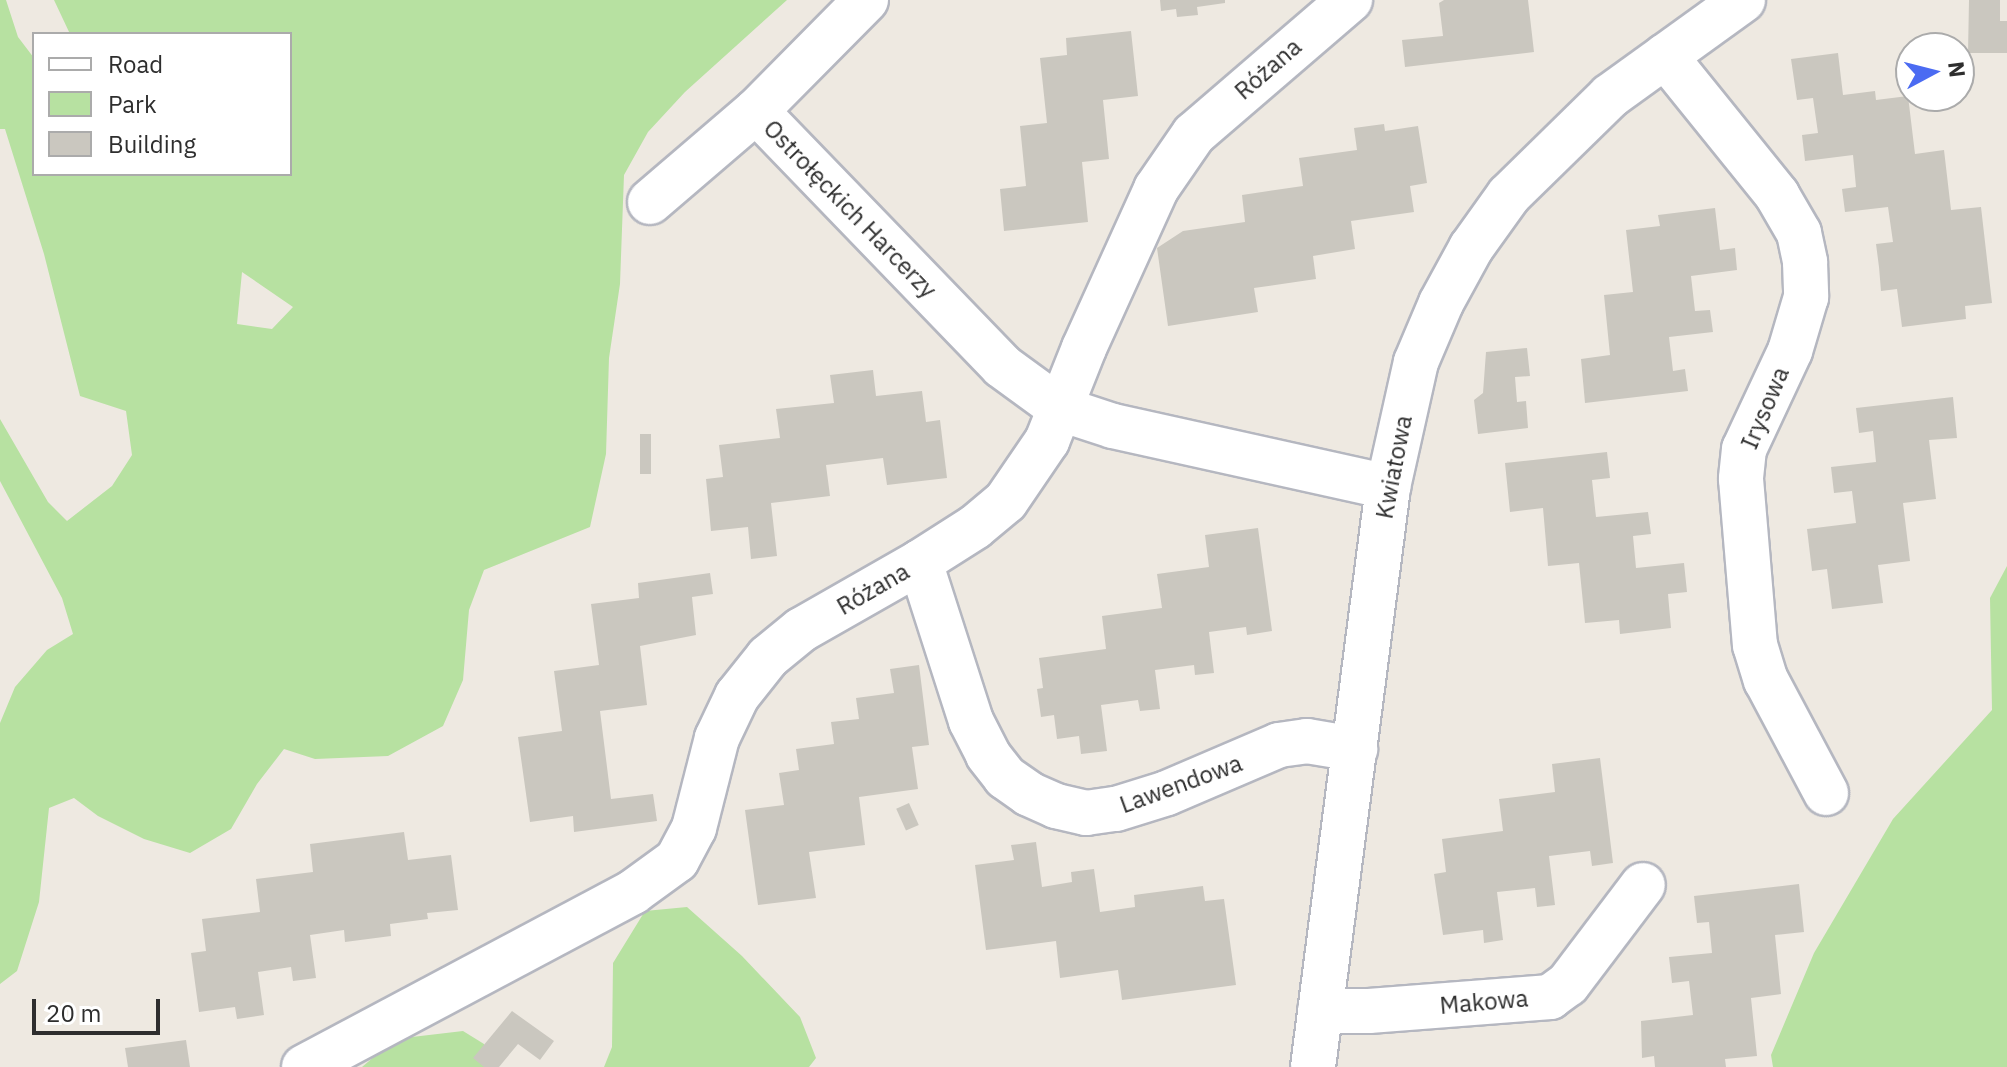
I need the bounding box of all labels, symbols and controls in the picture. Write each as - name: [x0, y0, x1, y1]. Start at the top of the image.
- legend: [32, 32, 292, 176]
- street label: Różana: [1229, 32, 1307, 106]
- north arrow: [1895, 32, 1975, 112]
- text: Road: [108, 48, 163, 80]
- text: N: [1942, 60, 1973, 79]
- text: Park: [108, 88, 157, 120]
- street label: Ostrołęckich Harcerzy: [757, 114, 943, 304]
- text: Building: [108, 128, 196, 160]
- street label: Irysowa: [1735, 363, 1795, 453]
- street label: Kwiatowa: [1370, 413, 1418, 521]
- street label: Różana: [832, 557, 914, 621]
- street label: Lawendowa: [1116, 749, 1246, 819]
- scale bar: [36, 983, 164, 1033]
- street label: Makowa: [1438, 984, 1530, 1020]
- text: 20 m: [46, 997, 101, 1029]

